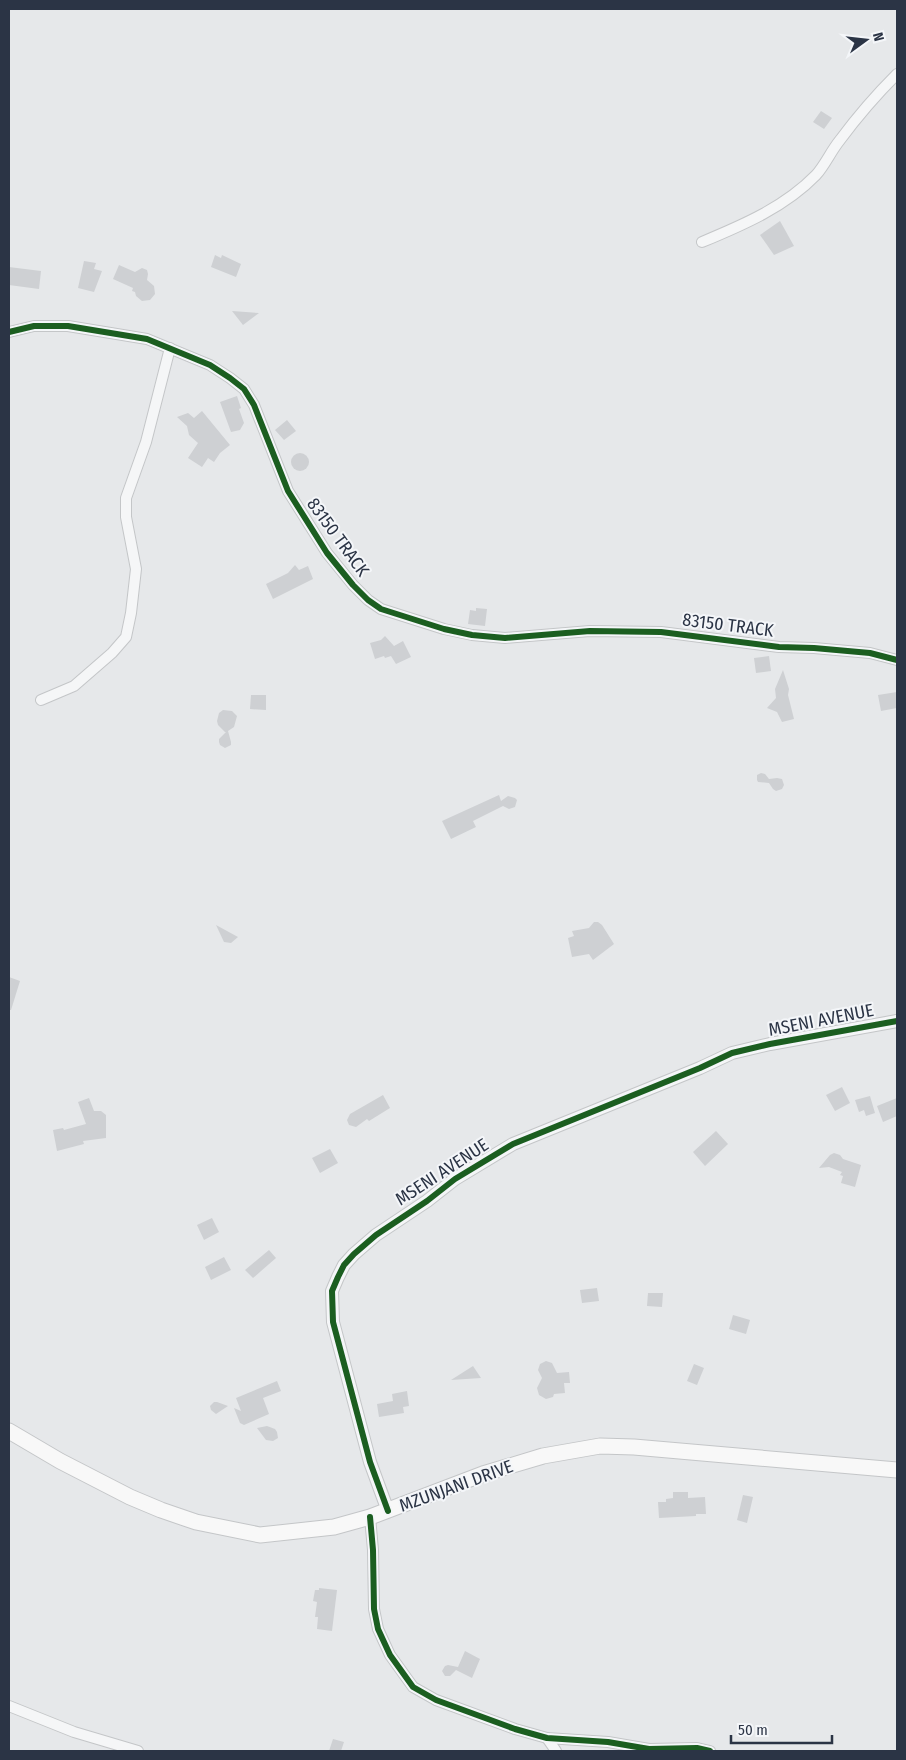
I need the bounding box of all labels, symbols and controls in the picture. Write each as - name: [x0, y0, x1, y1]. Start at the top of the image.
- north arrow: [841, 15, 891, 65]
- text: N: [869, 31, 887, 43]
- street label: 83150 TRACK: [302, 493, 374, 581]
- street label: 83150 TRACK: [681, 608, 775, 642]
- street label: MSENI AVENUE: [767, 999, 875, 1041]
- street label: MSENI AVENUE: [391, 1134, 493, 1210]
- street label: MZUNJANI DRIVE: [396, 1455, 516, 1517]
- scale bar: [731, 1712, 832, 1744]
- text: 50 m: [738, 1721, 768, 1739]

